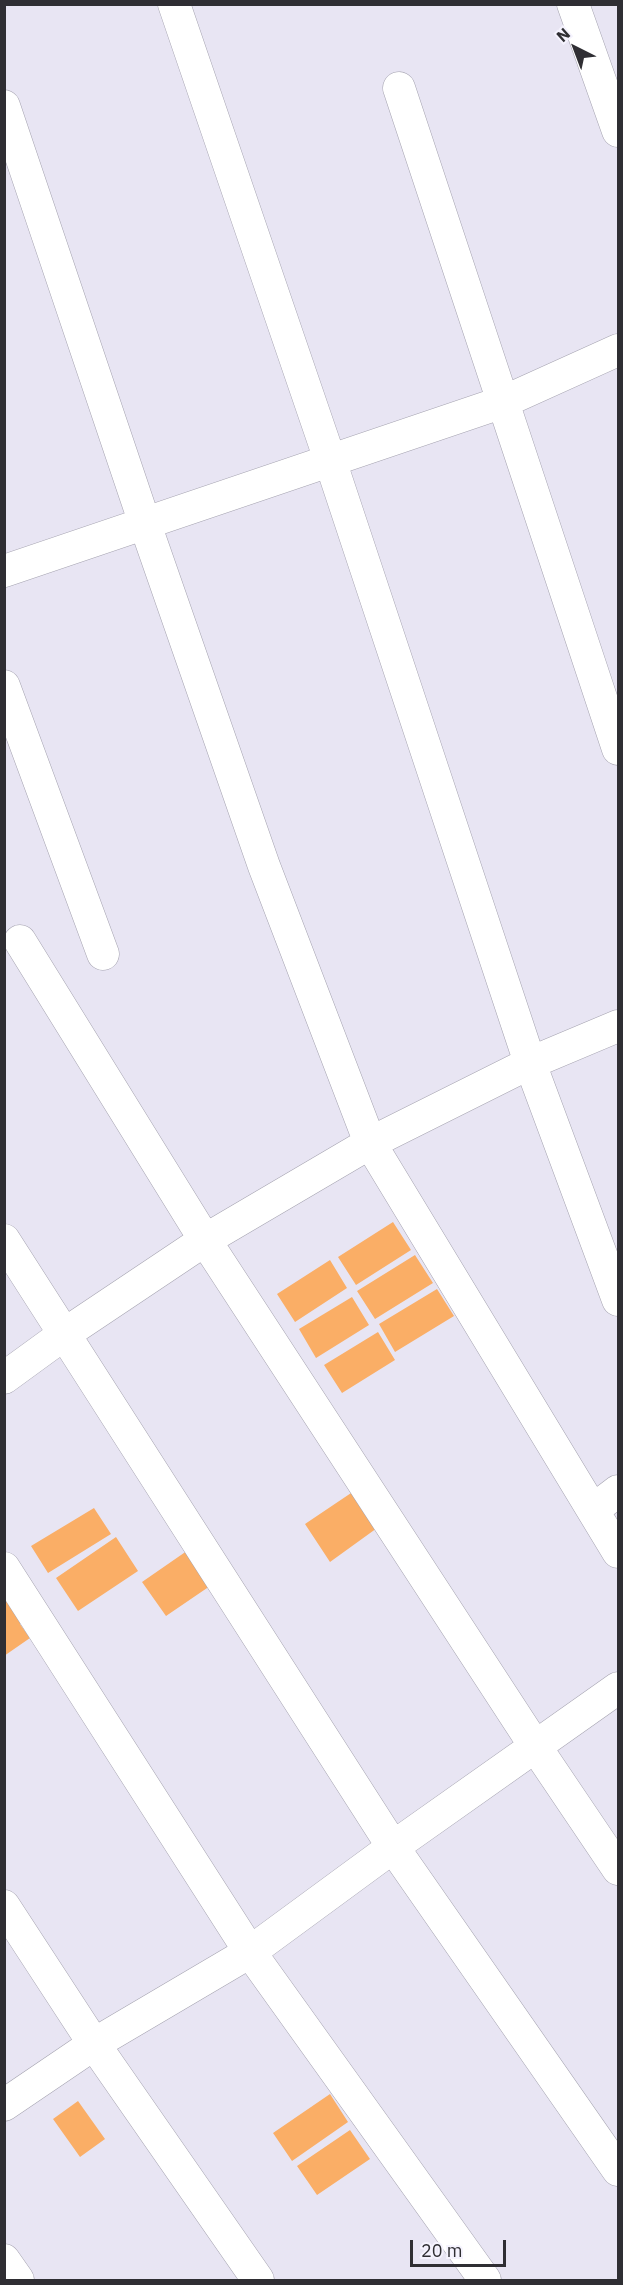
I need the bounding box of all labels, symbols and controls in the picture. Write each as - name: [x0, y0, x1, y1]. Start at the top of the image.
- north arrow: [545, 18, 605, 78]
- text: N: [552, 23, 574, 46]
- scale bar: [413, 2228, 509, 2266]
- text: 20 m: [421, 2239, 463, 2262]

